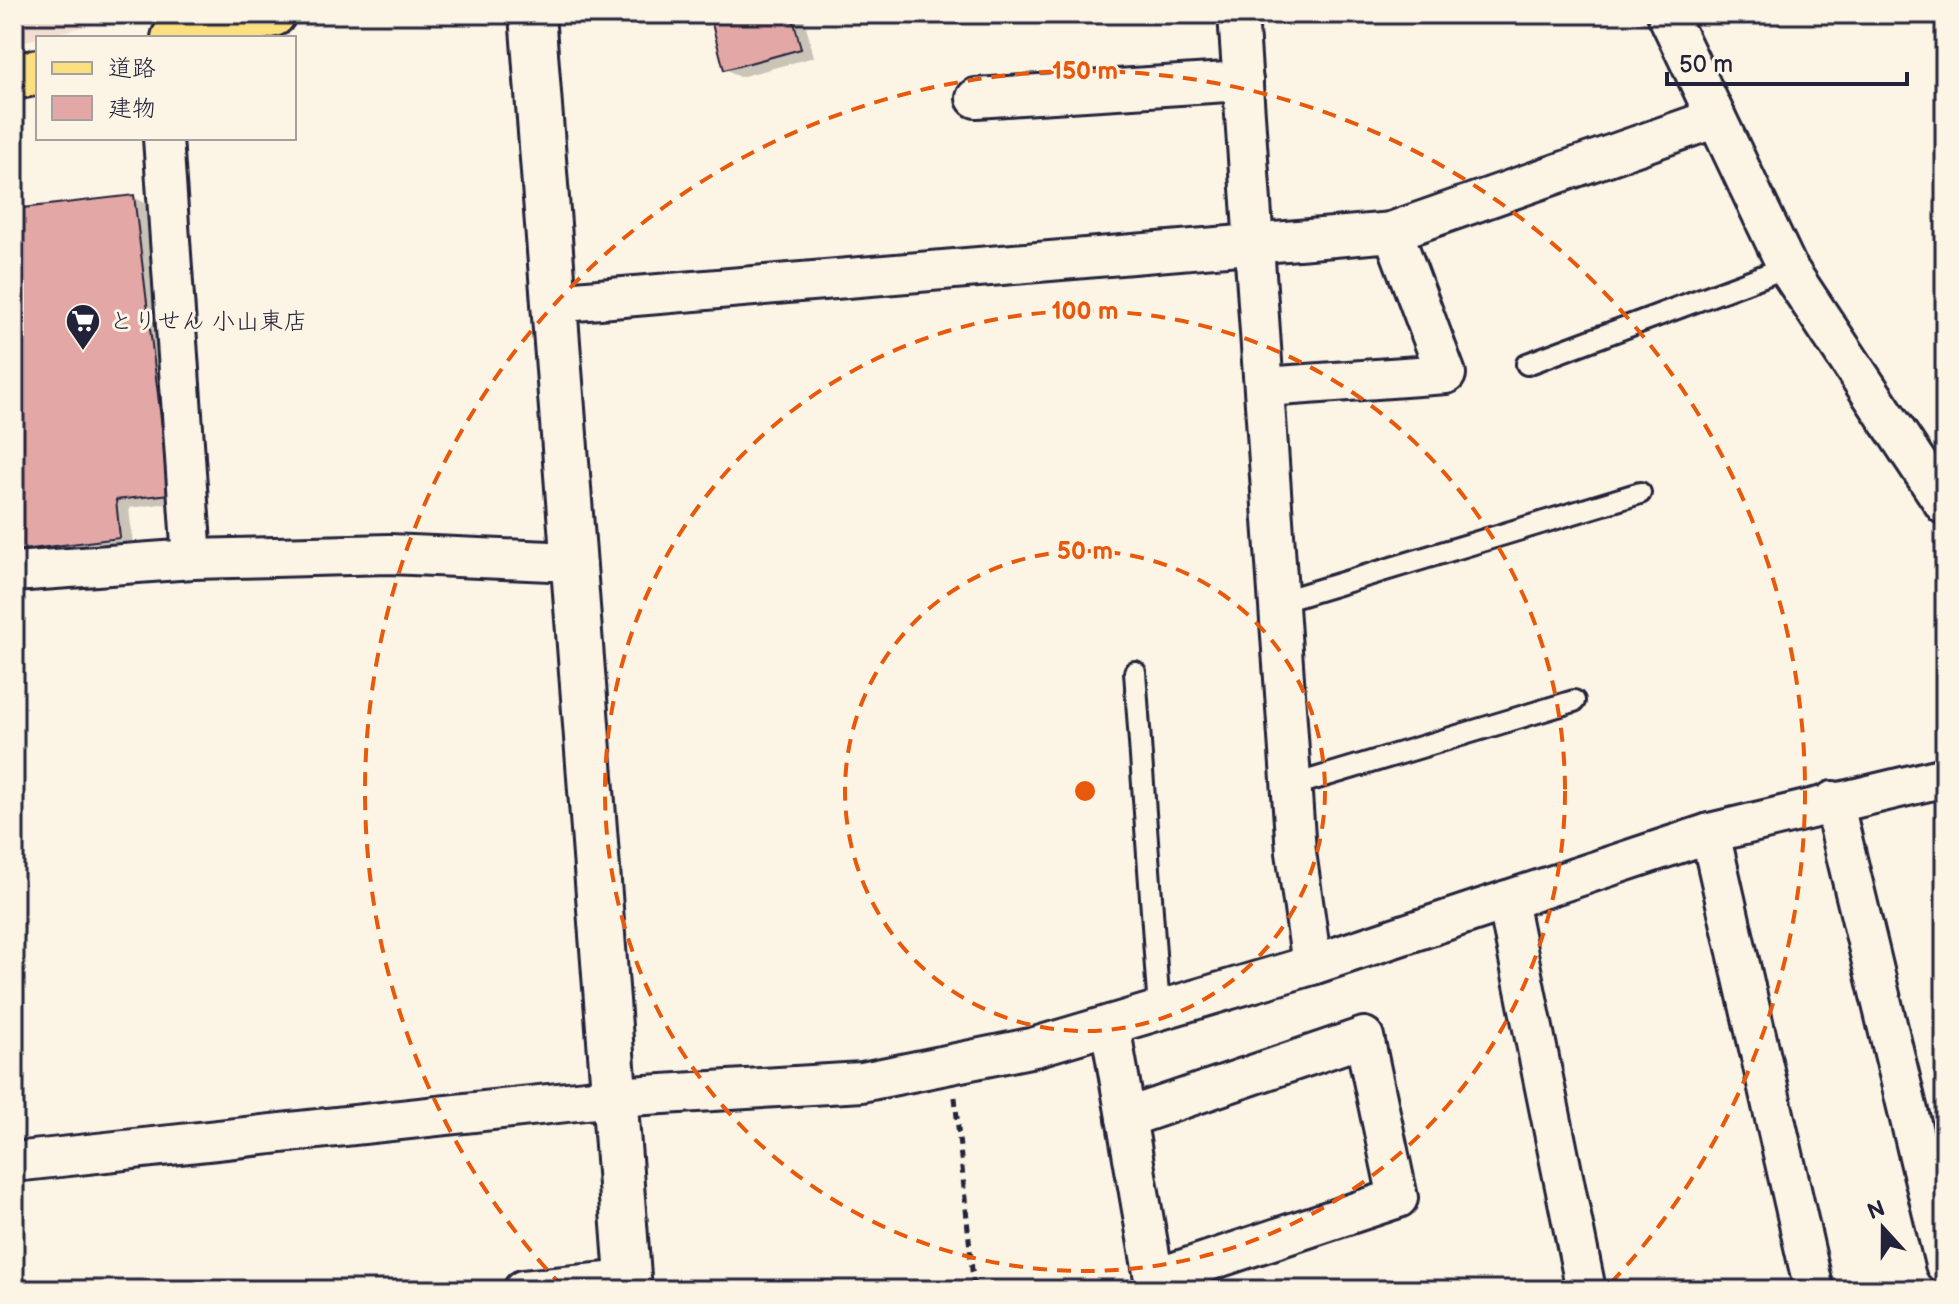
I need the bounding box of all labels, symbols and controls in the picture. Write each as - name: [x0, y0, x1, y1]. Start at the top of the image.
- legend: [36, 36, 296, 140]
- scale bar: [1667, 36, 1907, 86]
- text: 50 m: [1679, 50, 1733, 79]
- text: 道路: [108, 54, 156, 83]
- text: 150 m: [1052, 57, 1118, 86]
- text: 建物: [108, 94, 156, 123]
- text: 100 m: [1052, 297, 1118, 326]
- supermarket icon: とりせん 小山東店: [64, 302, 102, 352]
- place label: とりせん 小山東店: [109, 307, 307, 336]
- text: 50 m: [1057, 537, 1113, 566]
- centre of rings: [1071, 777, 1099, 805]
- north arrow: [1843, 1188, 1923, 1268]
- text: N: [1864, 1195, 1889, 1226]

